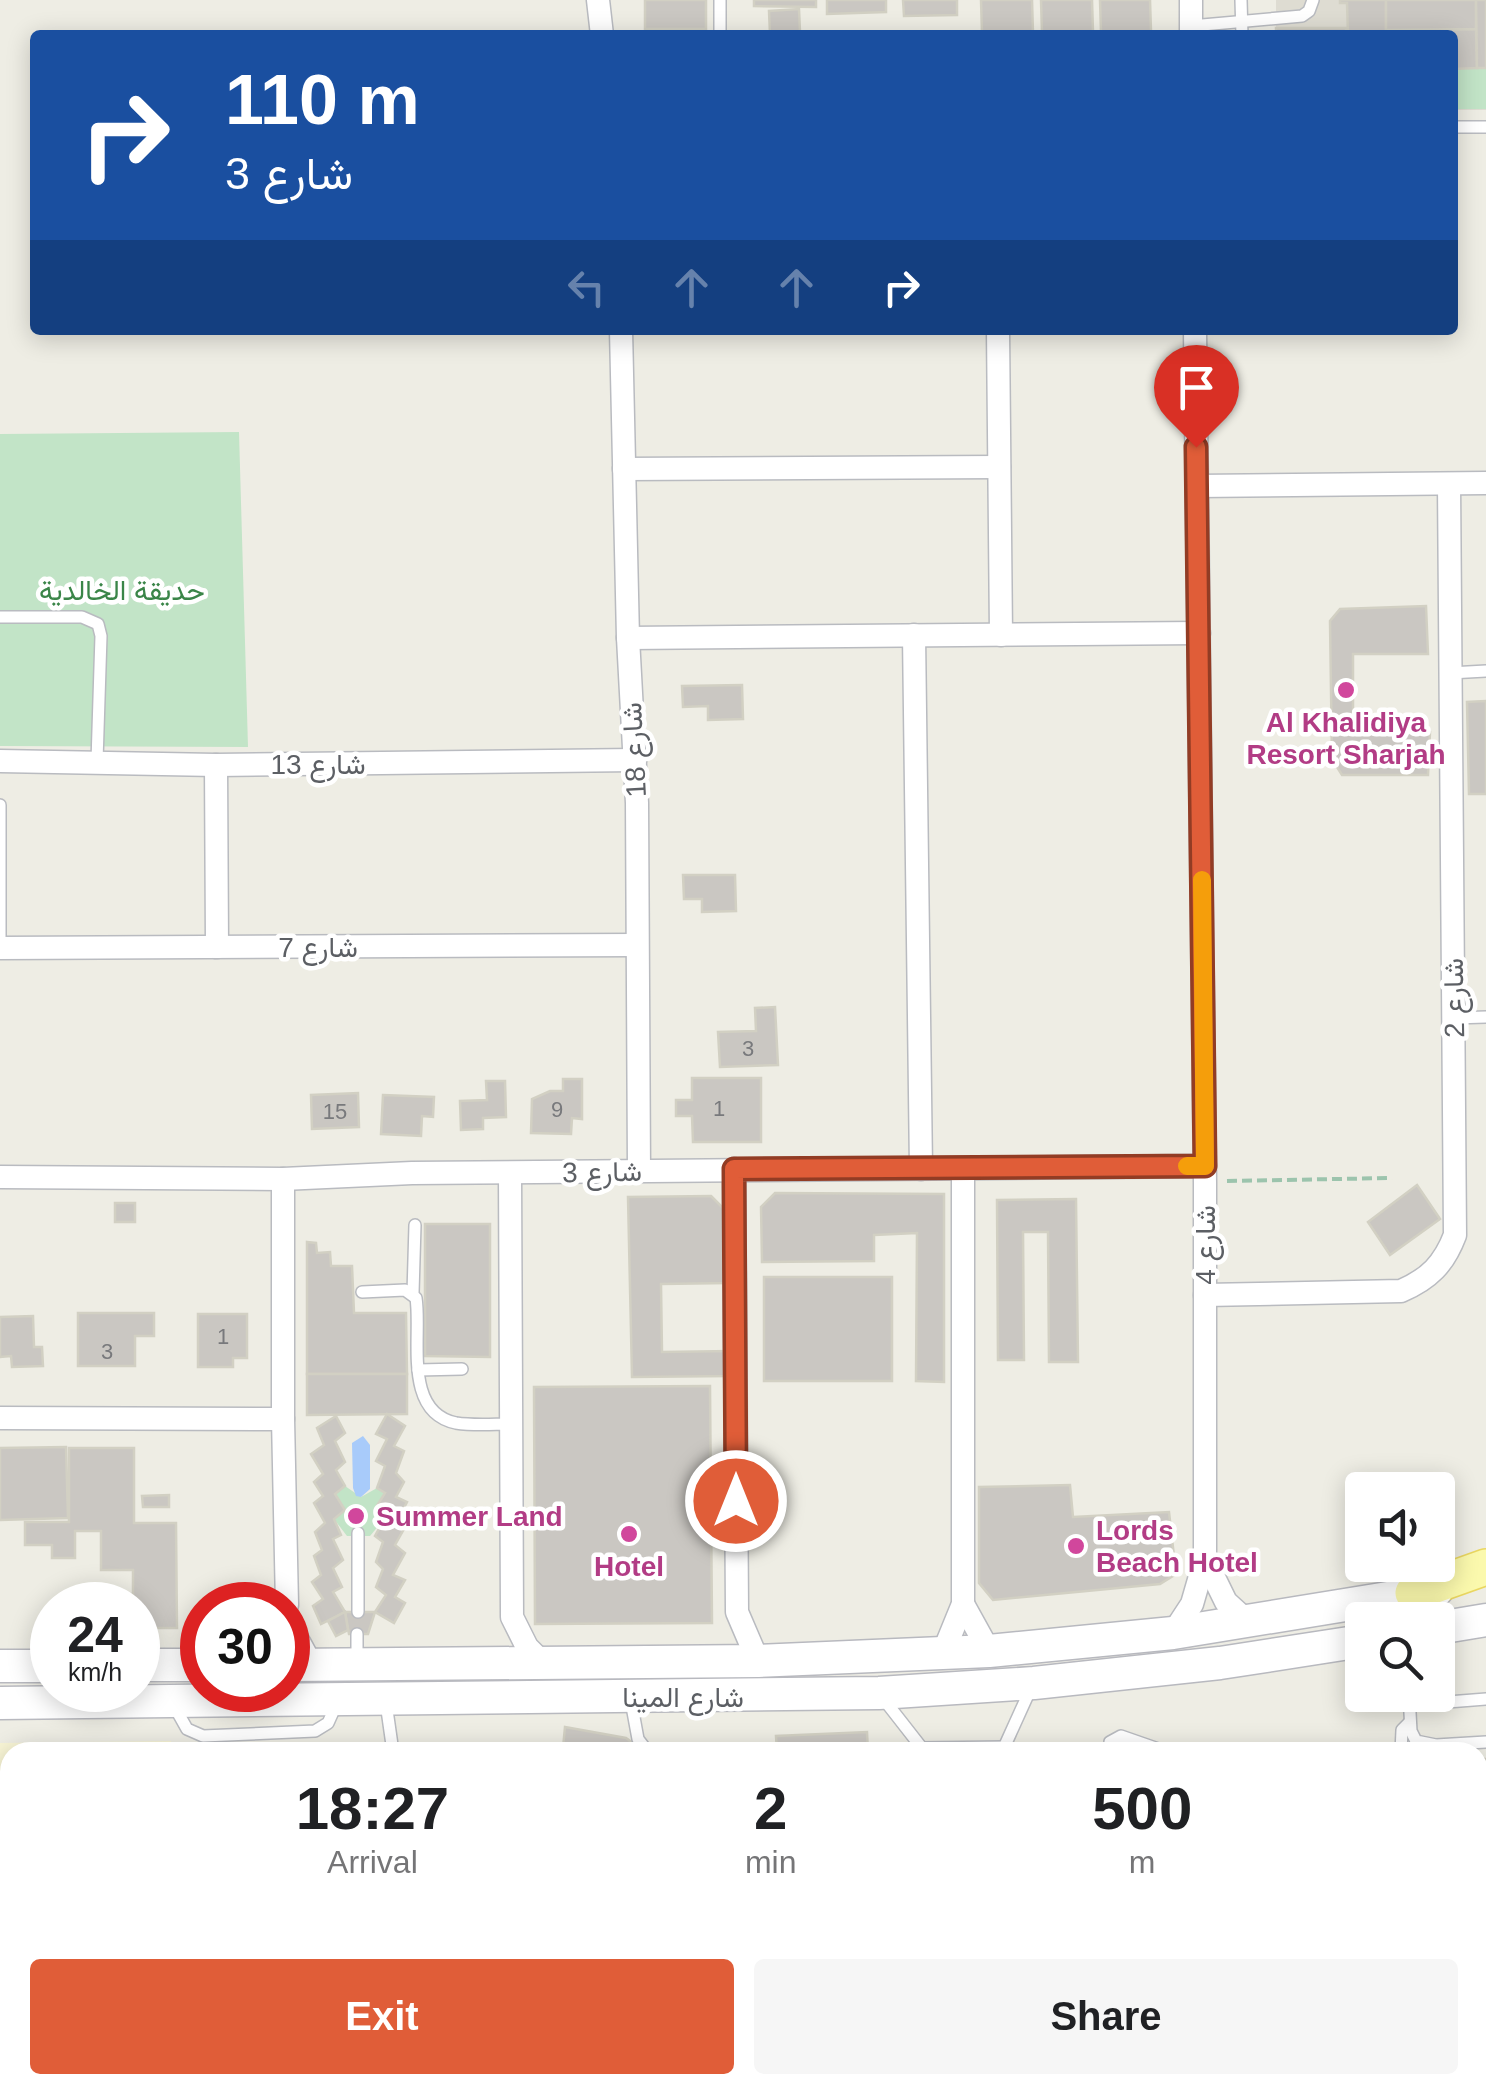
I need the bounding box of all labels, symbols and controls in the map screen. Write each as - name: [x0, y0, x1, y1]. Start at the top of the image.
- text: 110 m: [225, 61, 420, 139]
- icon: right: [60, 70, 190, 200]
- text: شارع 3: [225, 148, 353, 199]
- icon: left: [559, 260, 614, 315]
- icon: ahead: [664, 260, 719, 315]
- icon: ahead: [769, 260, 824, 315]
- icon: right: [874, 260, 929, 315]
- pin: [1154, 345, 1239, 448]
- icon: arrive: [1169, 360, 1224, 415]
- park label: حديقة الخالدية: [39, 575, 205, 606]
- marker: Al Khalidiya Resort Sharjah: [1335, 679, 1357, 701]
- street label: شارع 18: [616, 701, 655, 798]
- place label: Al Khalidiya Resort Sharjah: [1246, 707, 1446, 770]
- street label: شارع 13: [270, 749, 366, 783]
- street label: شارع 7: [278, 932, 358, 966]
- street label: شارع 2: [1438, 958, 1473, 1038]
- house number: 3: [742, 1036, 754, 1061]
- house number: 1: [713, 1096, 725, 1121]
- house number: 9: [551, 1097, 563, 1122]
- house number: 15: [323, 1099, 347, 1124]
- street label: شارع 3: [562, 1156, 642, 1191]
- street label: شارع 4: [1190, 1205, 1224, 1285]
- house number: 1: [217, 1324, 229, 1349]
- house number: 3: [101, 1339, 113, 1364]
- position arrow: [684, 1449, 788, 1553]
- map controls: [1345, 1472, 1455, 1712]
- button: sound: [1345, 1472, 1455, 1582]
- place label: Summer Land: [376, 1501, 563, 1532]
- marker: Summer Land: [345, 1505, 367, 1527]
- place label: Lords Beach Hotel: [1096, 1515, 1258, 1578]
- marker: Hotel: [618, 1523, 640, 1545]
- marker: Lords Beach Hotel: [1065, 1535, 1087, 1557]
- place label: Hotel: [594, 1551, 664, 1582]
- speed limit sign: 30: [180, 1582, 310, 1712]
- button: search: [1345, 1602, 1455, 1712]
- text: 24: [67, 1607, 123, 1663]
- text: km/h: [68, 1658, 122, 1686]
- street label: شارع المينا: [622, 1682, 744, 1716]
- text: 18:27: [296, 1775, 449, 1842]
- text: 2: [754, 1775, 787, 1842]
- text: 500: [1092, 1775, 1192, 1842]
- text: Arrival: [327, 1844, 418, 1880]
- text: min: [745, 1844, 796, 1880]
- text: m: [1129, 1844, 1156, 1880]
- button: Exit: [30, 1959, 734, 2074]
- button: Share: [754, 1959, 1458, 2074]

